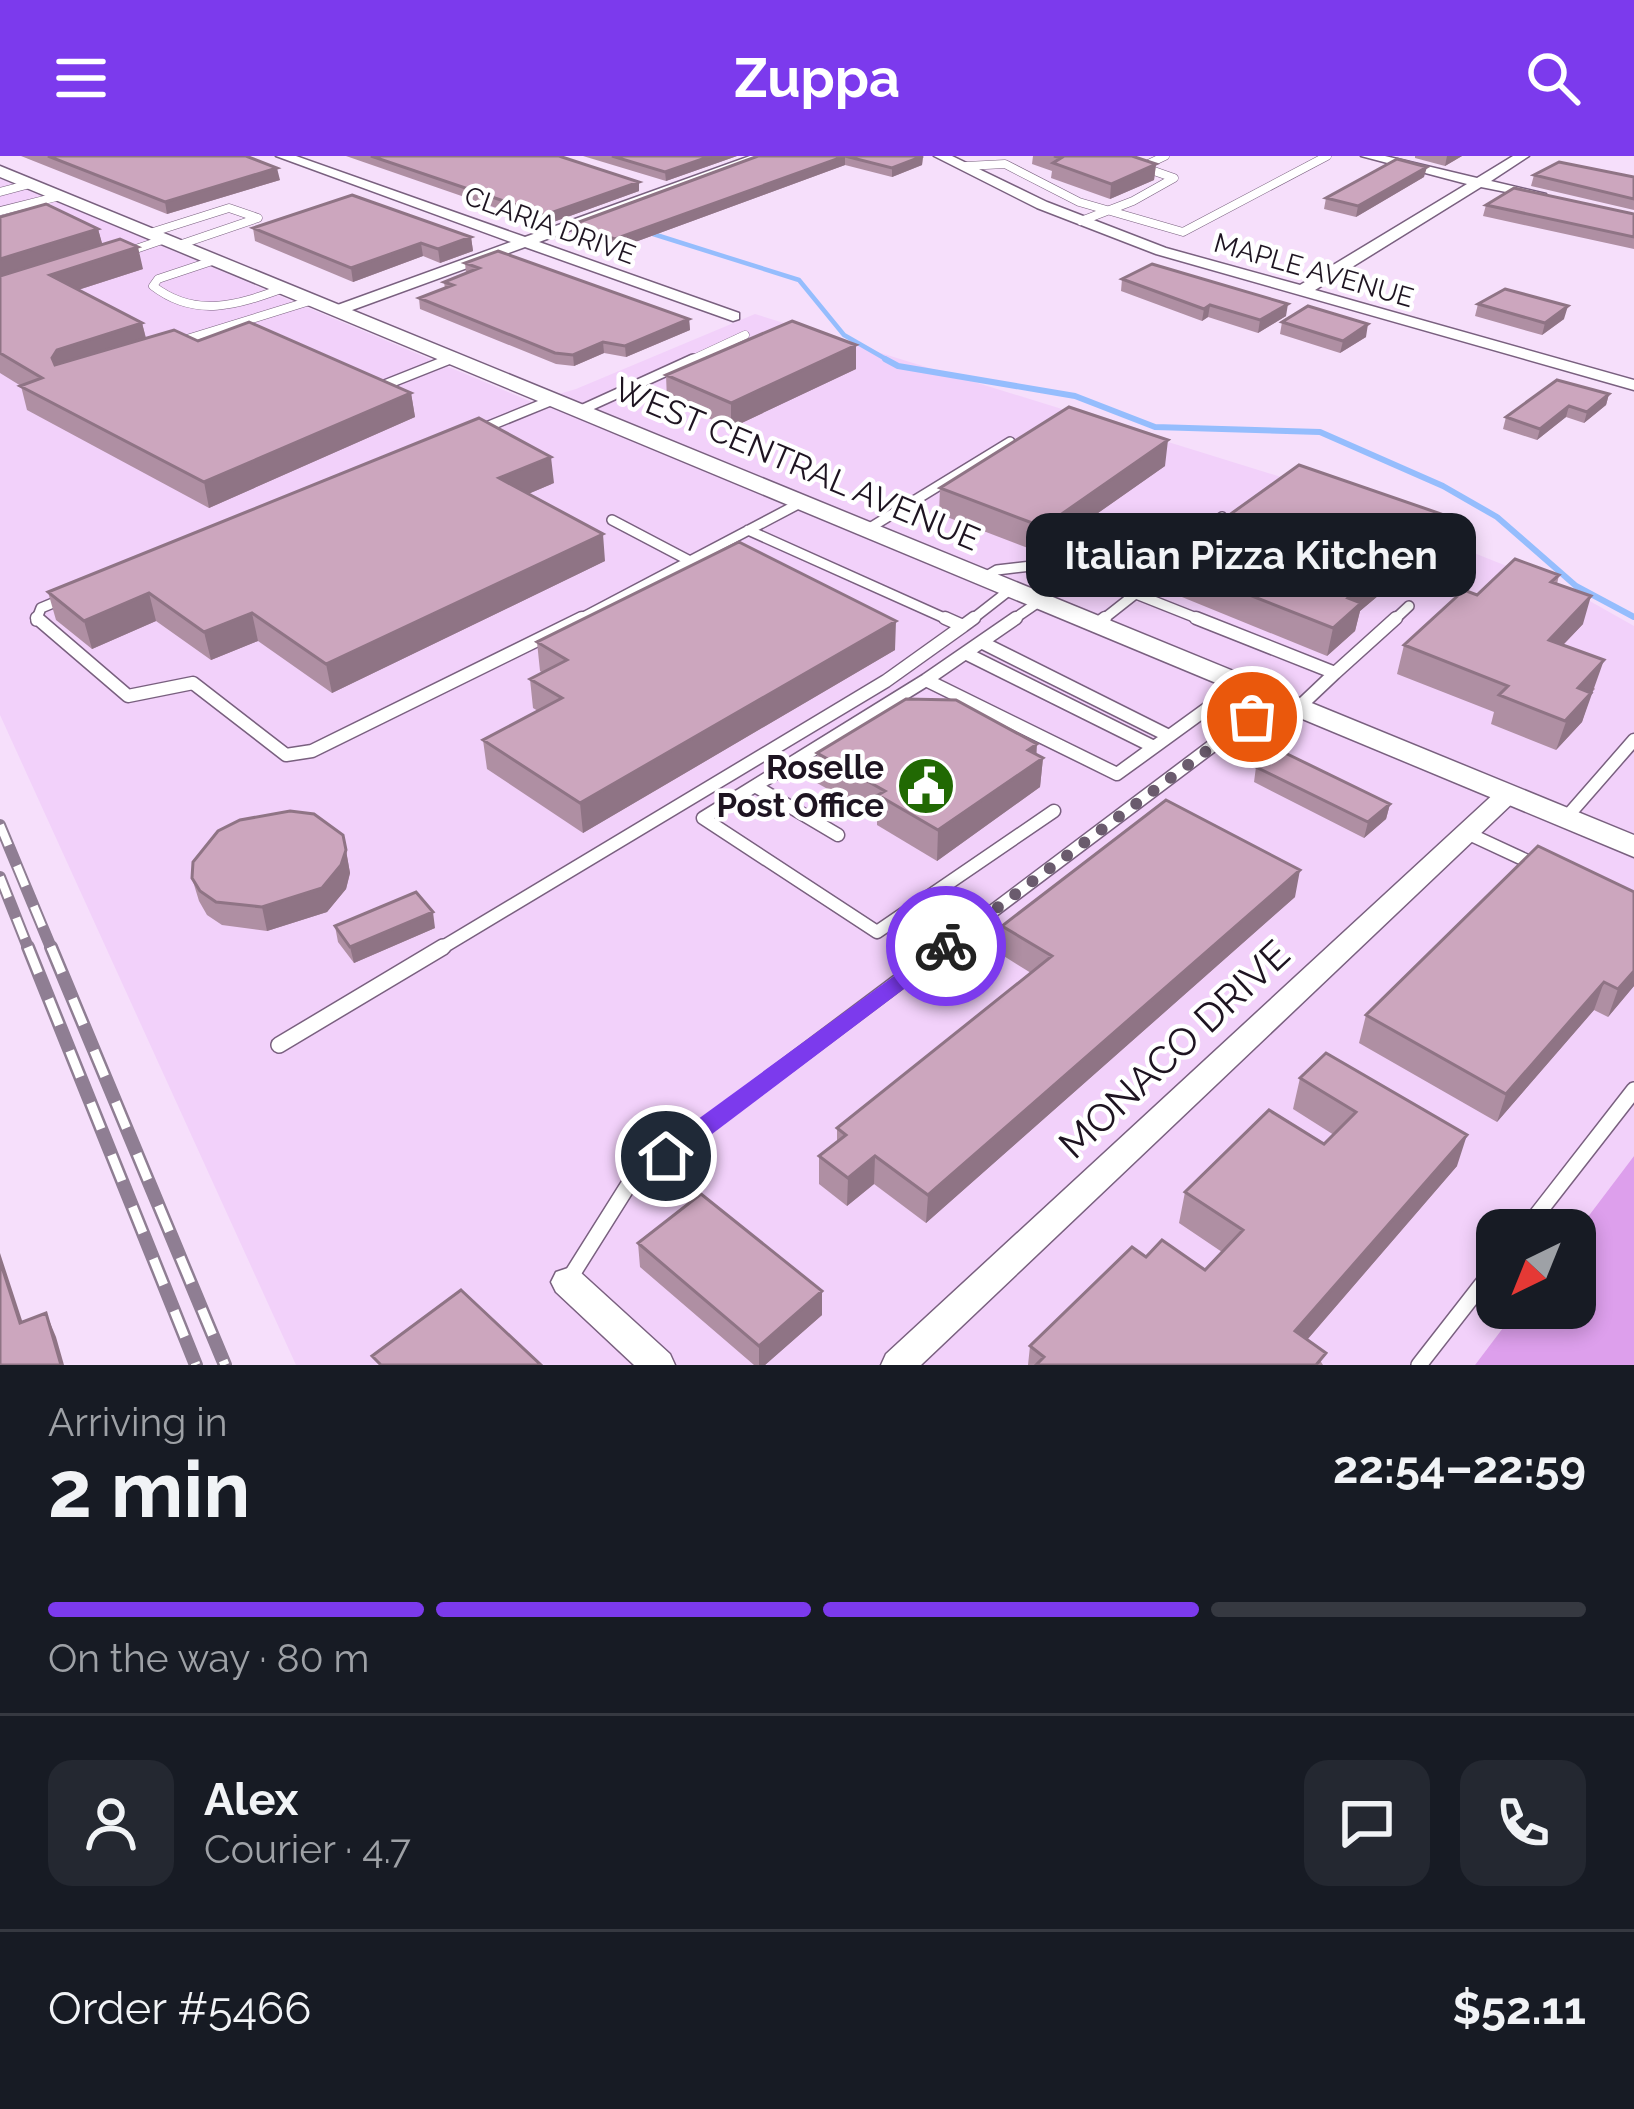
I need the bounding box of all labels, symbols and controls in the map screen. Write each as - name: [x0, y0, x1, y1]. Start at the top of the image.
- icon: menu: [48, 45, 114, 111]
- icon: search: [1520, 45, 1586, 111]
- text: Zuppa: [734, 46, 900, 110]
- street label: CLARIA DRIVE: [460, 180, 640, 270]
- street label: MAPLE AVENUE: [1211, 227, 1417, 313]
- street label: WEST CENTRAL AVENUE: [608, 369, 986, 559]
- callout: Italian Pizza Kitchen: [1027, 513, 1477, 597]
- text: Italian Pizza Kitchen: [1064, 532, 1438, 578]
- pin: [1201, 666, 1303, 768]
- icon: bag: [1219, 684, 1285, 750]
- place label: Roselle Post Office: [716, 748, 884, 825]
- public building icon: Roselle Post Office: [895, 755, 957, 817]
- courier: [886, 886, 1006, 1006]
- icon: bike: [913, 913, 979, 979]
- street label: MONACO DRIVE: [1049, 931, 1299, 1167]
- pin: [615, 1105, 717, 1207]
- icon: home: [633, 1123, 699, 1189]
- north arrow: [1476, 1209, 1596, 1329]
- map controls: [1476, 1209, 1596, 1329]
- text: Arriving in: [48, 1399, 228, 1445]
- text: 22:54–22:59: [1333, 1441, 1586, 1494]
- text: 2 min: [48, 1444, 250, 1535]
- text: On the way · 80 m: [48, 1635, 369, 1681]
- button: person: [48, 1760, 174, 1886]
- button: chat: [1304, 1760, 1430, 1886]
- button: phone: [1460, 1760, 1586, 1886]
- text: Alex: [204, 1773, 298, 1826]
- text: Courier · 4.7: [204, 1826, 411, 1872]
- text: Order #5466: [48, 1982, 311, 2035]
- text: $52.11: [1453, 1982, 1586, 2035]

